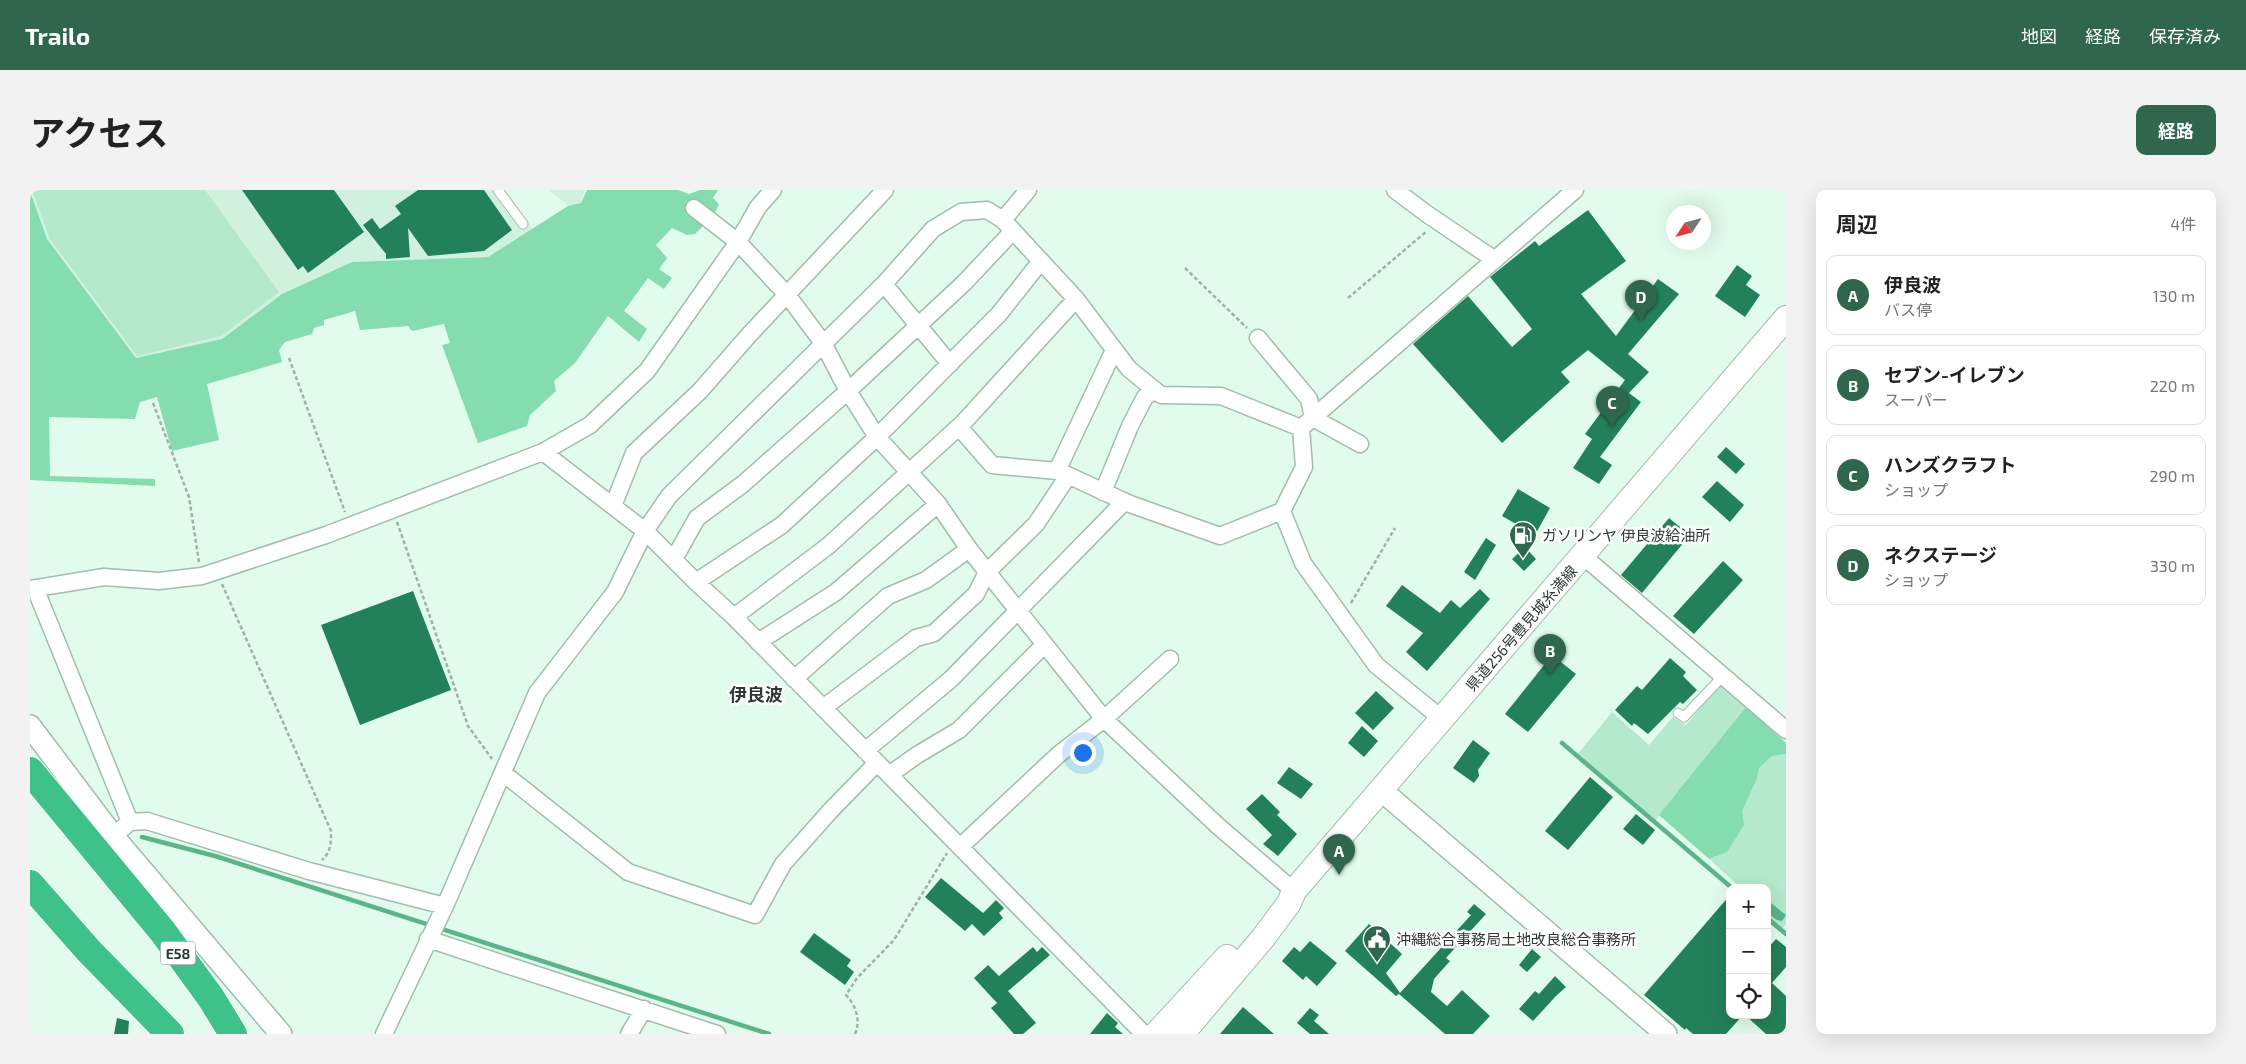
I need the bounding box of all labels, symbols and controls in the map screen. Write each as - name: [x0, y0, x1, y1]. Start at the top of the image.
- text: Trailo: [25, 21, 90, 50]
- text: 地図: [2021, 25, 2057, 47]
- text: 経路: [2085, 25, 2121, 47]
- text: 保存済み: [2149, 25, 2221, 47]
- button: 経路: [2136, 105, 2216, 155]
- text: アクセス: [30, 111, 168, 153]
- north arrow: [1666, 205, 1711, 250]
- text: 周辺: [1836, 211, 1878, 236]
- text: 4件: [2170, 214, 2196, 233]
- text: 伊良波: [1884, 273, 1941, 296]
- pin: D: [1625, 280, 1657, 321]
- text: A: [1848, 286, 1858, 305]
- text: 130 m: [2153, 286, 2195, 305]
- text: バス停: [1884, 300, 1932, 319]
- text: セブン-イレブン: [1884, 363, 2025, 386]
- text: B: [1848, 376, 1858, 395]
- text: 220 m: [2150, 376, 2195, 395]
- pin: C: [1596, 386, 1628, 427]
- text: スーパー: [1884, 390, 1948, 409]
- text: ハンズクラフト: [1884, 453, 2017, 476]
- text: C: [1848, 466, 1858, 485]
- text: 290 m: [2150, 466, 2195, 485]
- text: ショップ: [1884, 480, 1948, 499]
- fuel station icon: ガソリンヤ 伊良波給油所: [1508, 520, 1538, 559]
- place label: ガソリンヤ 伊良波給油所: [1542, 526, 1710, 544]
- text: ネクステージ: [1884, 543, 1997, 566]
- text: D: [1848, 556, 1858, 575]
- text: 330 m: [2150, 556, 2195, 575]
- street label: 県道256号豊見城糸満線: [1462, 562, 1580, 694]
- text: ショップ: [1884, 570, 1948, 589]
- pin: B: [1534, 634, 1566, 675]
- district label: 伊良波: [729, 683, 783, 705]
- your location: [1070, 740, 1096, 766]
- pin: A: [1323, 834, 1355, 875]
- map controls: [1726, 884, 1771, 1019]
- button: +: [1726, 884, 1771, 929]
- public building icon: 沖縄総合事務局土地改良総合事務所: [1362, 924, 1392, 963]
- button: −: [1726, 929, 1771, 974]
- place label: 沖縄総合事務局土地改良総合事務所: [1396, 930, 1636, 948]
- road number: E58: [160, 941, 196, 964]
- button: locate: [1726, 974, 1771, 1019]

